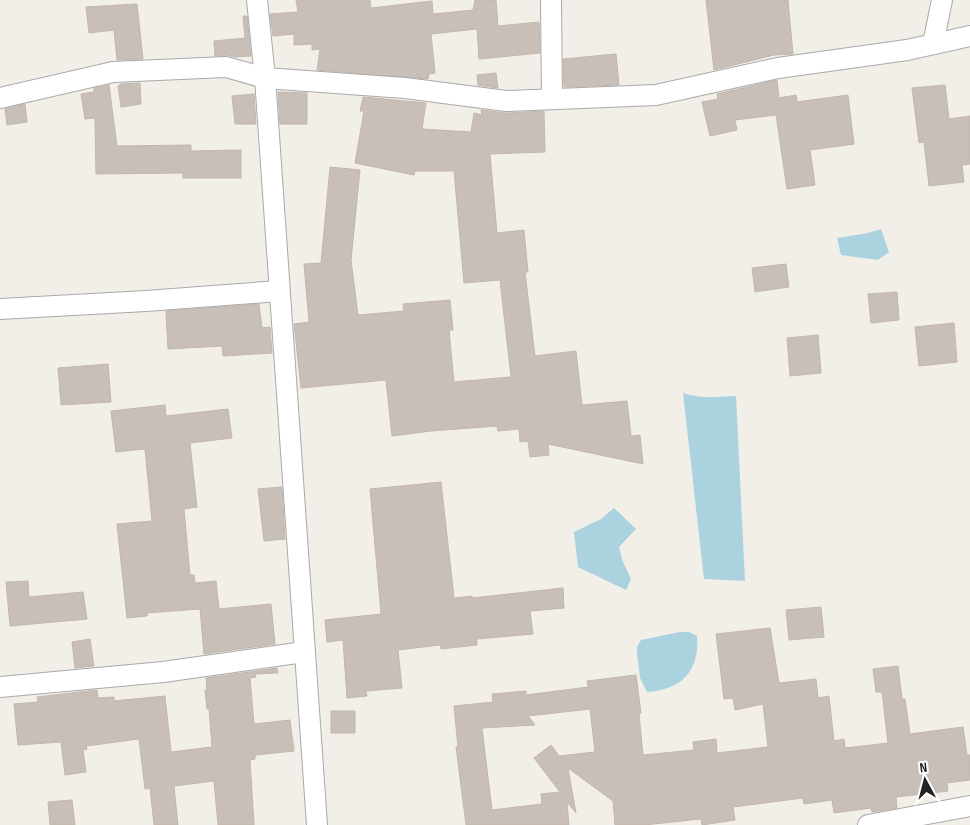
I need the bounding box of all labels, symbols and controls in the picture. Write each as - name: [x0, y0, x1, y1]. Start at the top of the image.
- north arrow: [900, 755, 950, 805]
- text: N: [919, 759, 928, 776]

